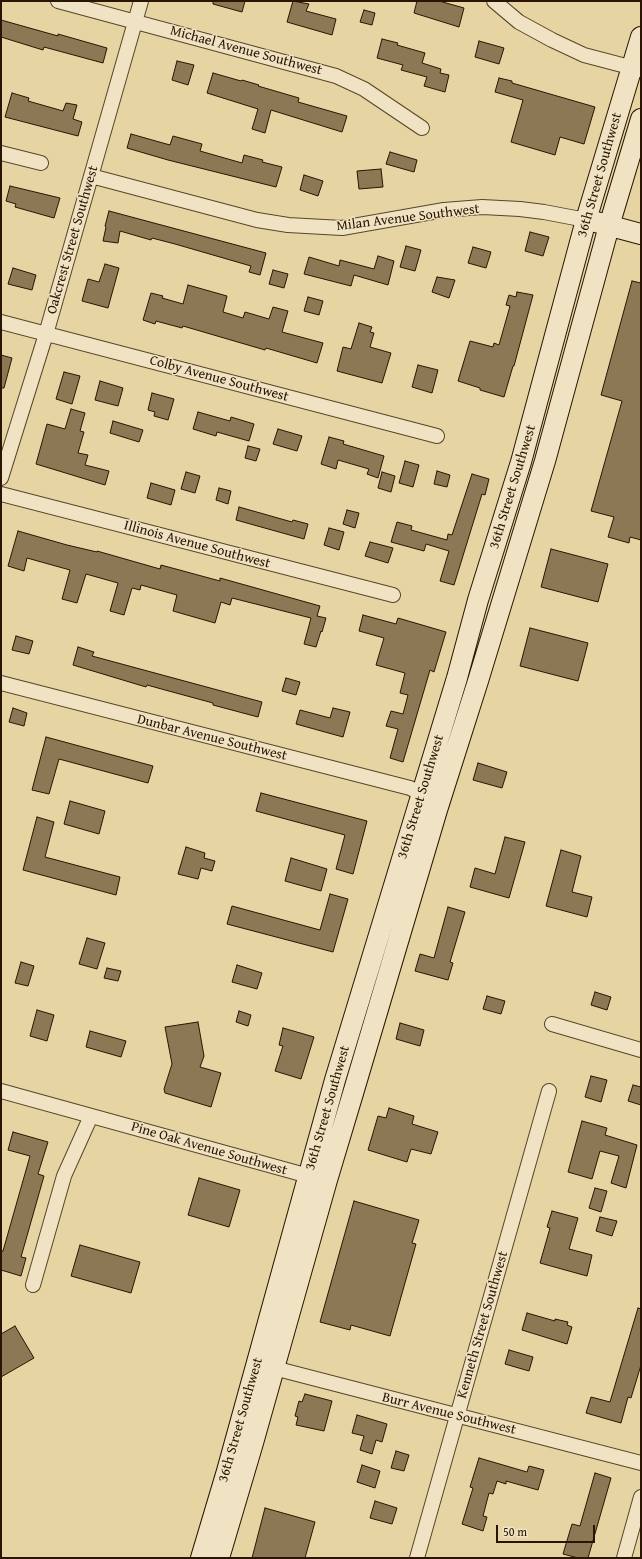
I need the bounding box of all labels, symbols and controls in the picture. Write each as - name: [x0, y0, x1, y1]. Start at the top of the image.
- street label: Michael Avenue Southwest: [168, 23, 324, 79]
- street label: 36th Street Southwest: [574, 111, 626, 239]
- street label: Oakcrest Street Southwest: [44, 164, 102, 316]
- street label: Milan Avenue Southwest: [335, 201, 481, 235]
- street label: Colby Avenue Southwest: [148, 352, 290, 406]
- street label: 36th Street Southwest: [486, 423, 540, 551]
- street label: Illinois Avenue Southwest: [122, 517, 272, 573]
- street label: Dunbar Avenue Southwest: [135, 711, 289, 765]
- street label: 36th Street Southwest: [394, 733, 448, 861]
- street label: 36th Street Southwest: [302, 1044, 354, 1172]
- street label: Pine Oak Avenue Southwest: [129, 1119, 289, 1179]
- street label: Kenneth Street Southwest: [454, 1249, 512, 1401]
- street label: 36th Street Southwest: [215, 1356, 267, 1484]
- street label: Burr Avenue Southwest: [380, 1389, 518, 1439]
- scale bar: [498, 1517, 597, 1543]
- text: 50 m: [503, 1523, 527, 1540]

